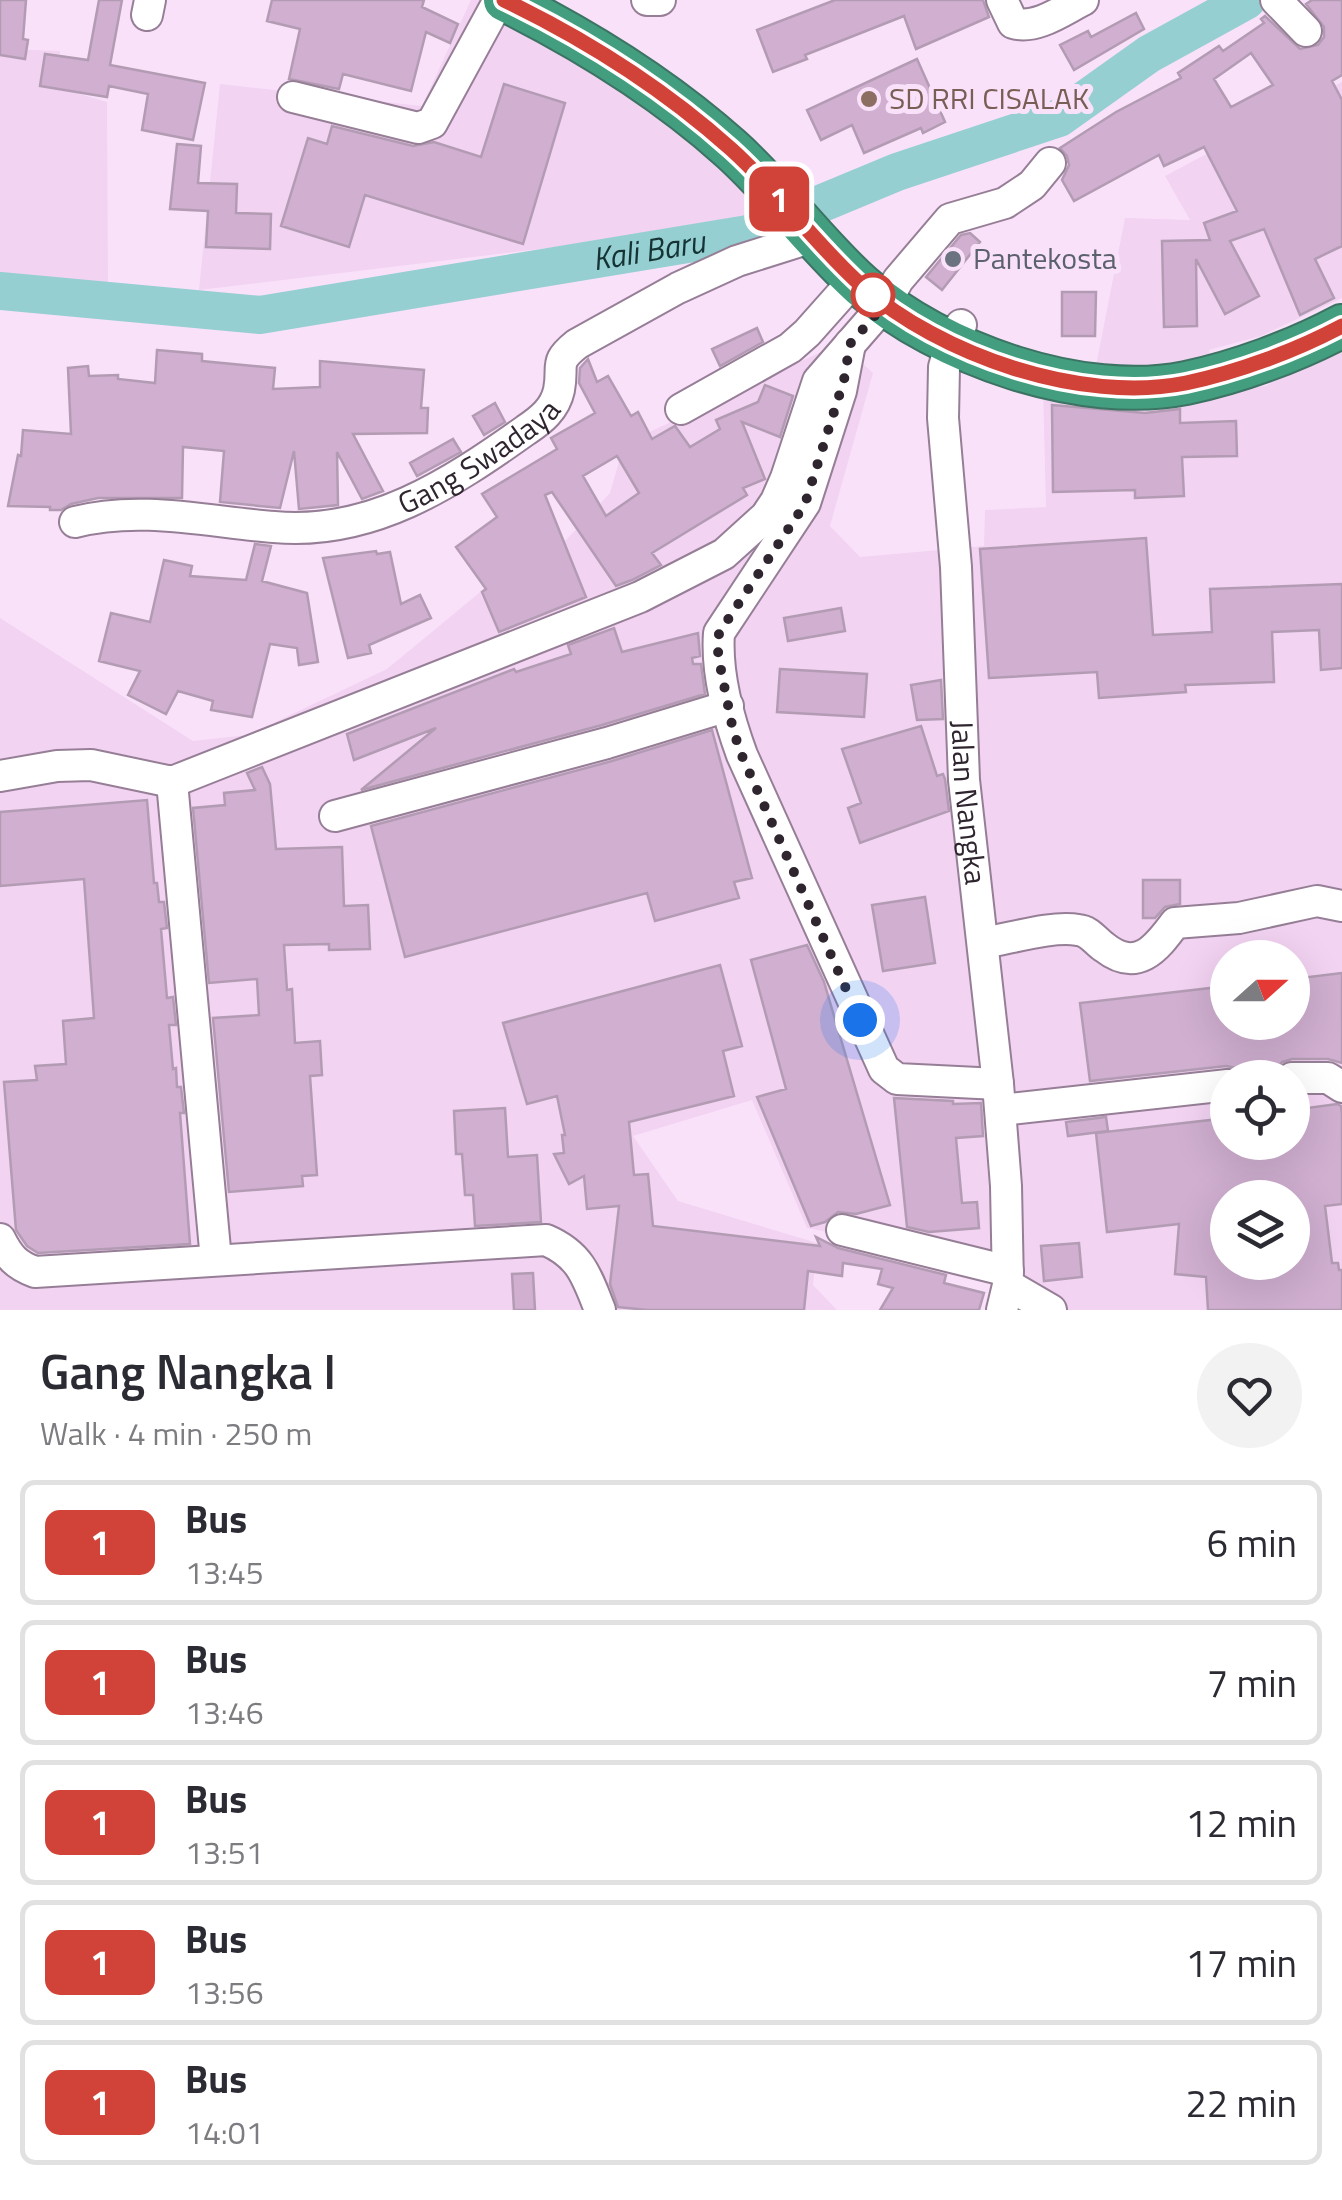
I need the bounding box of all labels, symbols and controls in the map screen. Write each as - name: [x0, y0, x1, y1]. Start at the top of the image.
- place label: SD RRI CISALAK: [889, 75, 1089, 121]
- marker: SD RRI CISALAK: [858, 88, 880, 110]
- line badge: 1: [746, 166, 812, 232]
- text: 1: [769, 172, 789, 226]
- water label: Kali Baru: [589, 216, 710, 282]
- place label: Pantekosta: [973, 235, 1117, 281]
- marker: Pantekosta: [942, 248, 964, 270]
- unlabelled marker: [852, 274, 894, 316]
- street label: Gang Swadaya: [390, 389, 571, 526]
- street label: Jalan Nangka: [940, 720, 1000, 887]
- north arrow: [1210, 940, 1310, 1040]
- map controls: [1210, 940, 1310, 1280]
- your location: [835, 995, 885, 1045]
- button: locate: [1210, 1060, 1310, 1160]
- button: layers: [1210, 1180, 1310, 1280]
- text: Gang Nangka I: [40, 1335, 336, 1408]
- button: heart: [1197, 1343, 1302, 1448]
- text: Walk · 4 min · 250 m: [40, 1409, 312, 1457]
- text: Bus: [185, 1490, 247, 1548]
- text: 6 min: [1207, 1514, 1297, 1572]
- text: 1: [90, 1515, 110, 1569]
- text: 13:45: [185, 1548, 264, 1596]
- text: Bus: [185, 1630, 247, 1688]
- text: 7 min: [1207, 1654, 1297, 1712]
- text: 1: [90, 1655, 110, 1709]
- text: 13:46: [185, 1688, 264, 1736]
- text: Bus: [185, 1770, 247, 1828]
- text: 12 min: [1186, 1794, 1297, 1852]
- text: 1: [90, 1795, 110, 1849]
- text: 13:51: [185, 1828, 264, 1876]
- text: Bus: [185, 1910, 247, 1968]
- text: 17 min: [1186, 1934, 1297, 1992]
- text: 1: [90, 1935, 110, 1989]
- text: 13:56: [185, 1968, 264, 2016]
- text: Bus: [185, 2050, 247, 2108]
- text: 22 min: [1186, 2074, 1297, 2132]
- text: 1: [90, 2075, 110, 2129]
- text: 14:01: [185, 2108, 264, 2156]

